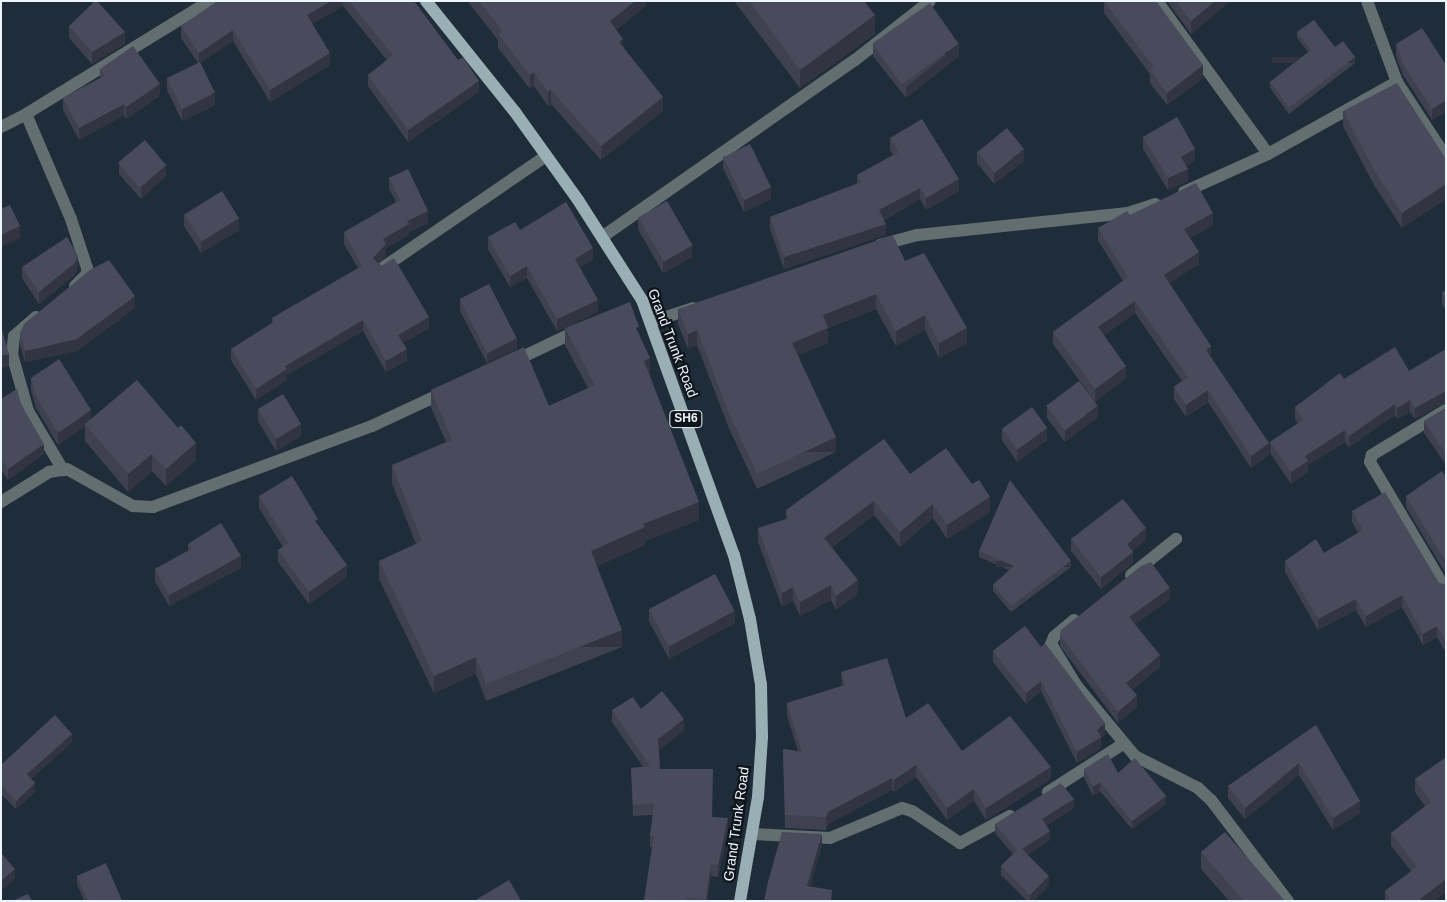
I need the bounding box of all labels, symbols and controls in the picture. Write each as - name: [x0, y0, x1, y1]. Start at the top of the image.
- street label: Grand Trunk Road: [644, 286, 702, 400]
- road number: SH6: [668, 409, 704, 428]
- street label: Grand Trunk Road: [720, 766, 752, 882]

